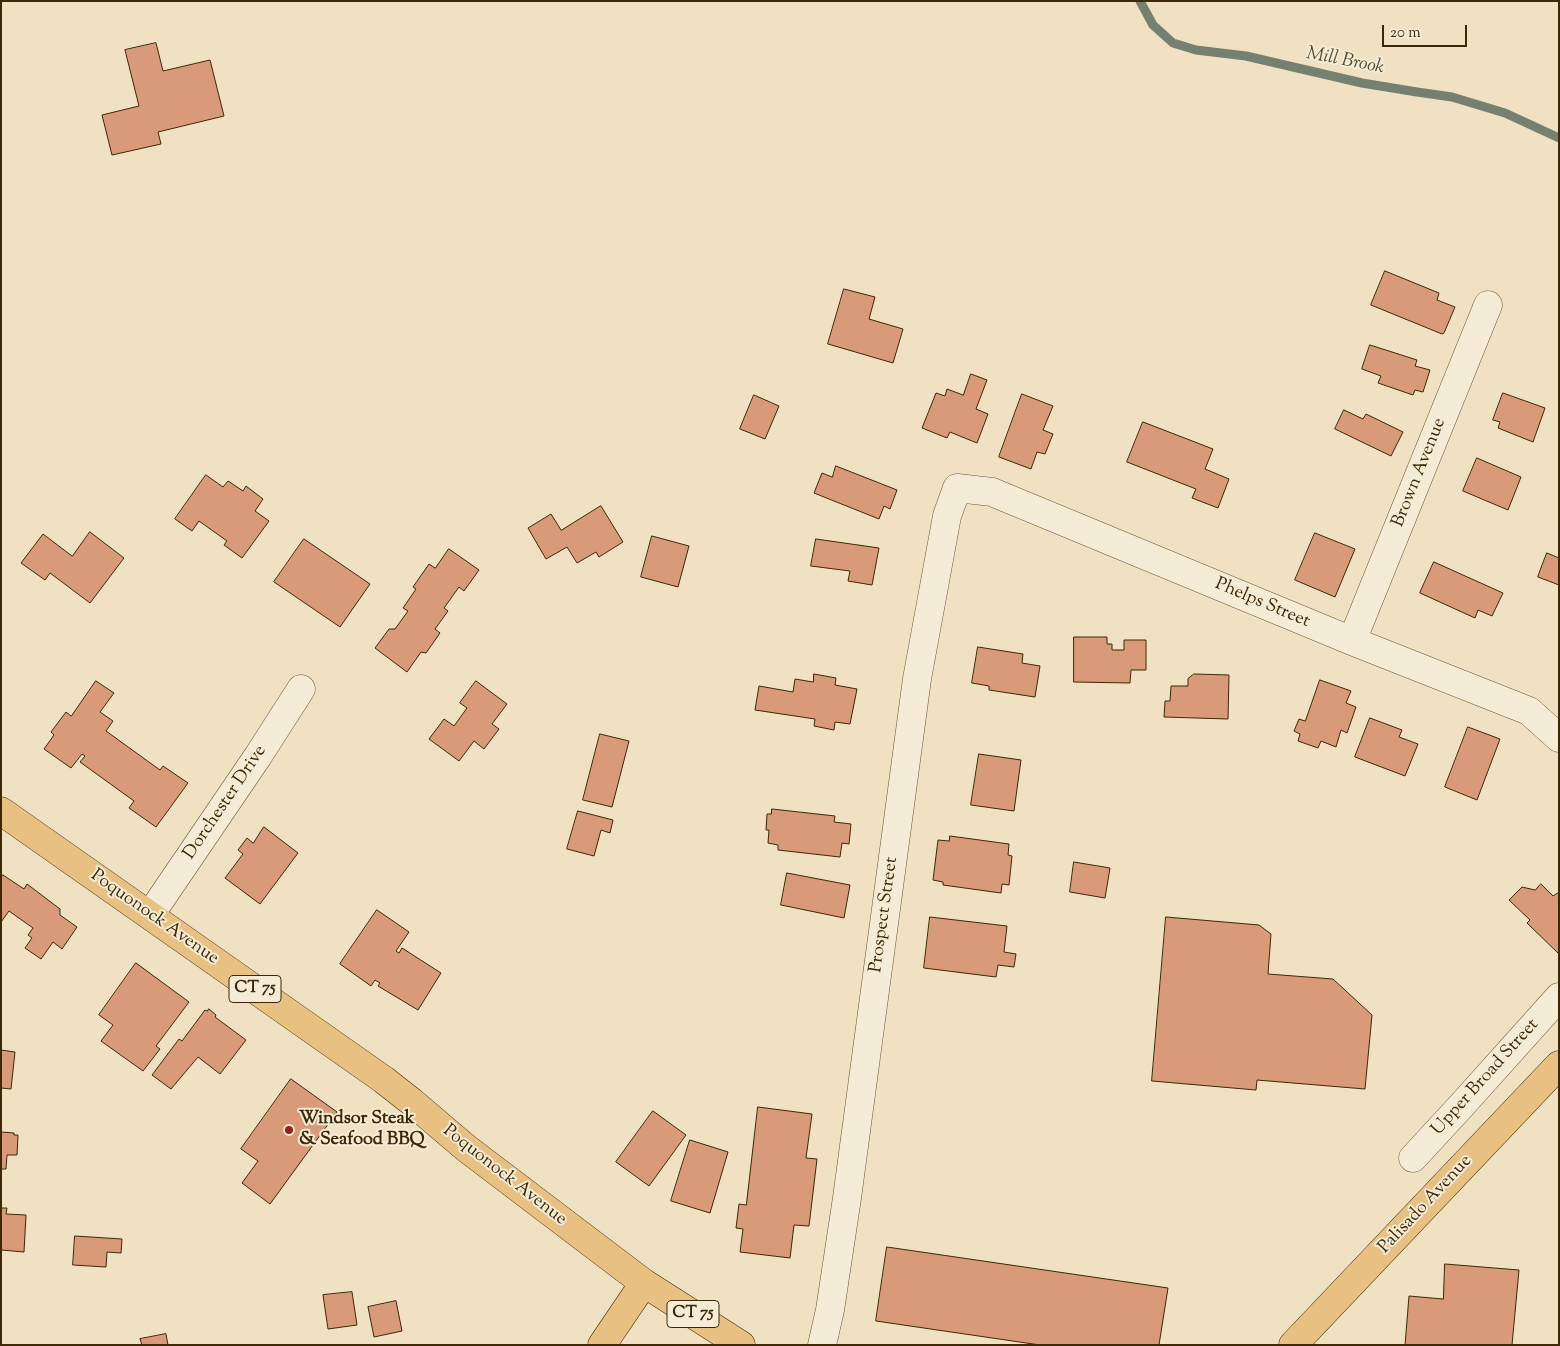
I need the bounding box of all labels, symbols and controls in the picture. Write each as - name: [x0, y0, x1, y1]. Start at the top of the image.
- scale bar: [1385, 15, 1470, 47]
- text: 20 m: [1390, 23, 1421, 44]
- water label: Mill Brook: [1304, 43, 1386, 81]
- street label: Brown Avenue: [1388, 415, 1452, 531]
- street label: Phelps Street: [1211, 574, 1313, 634]
- street label: Dorchester Drive: [180, 742, 272, 864]
- street label: Prospect Street: [866, 856, 904, 974]
- street label: Poquonock Avenue: [86, 866, 222, 970]
- road number: CT 75: [229, 976, 281, 1002]
- street label: Upper Broad Street: [1428, 1015, 1544, 1141]
- place label: Windsor Steak & Seafood BBQ: [299, 1109, 425, 1152]
- street label: Poquonock Avenue: [438, 1121, 570, 1231]
- marker: Windsor Steak & Seafood BBQ: [283, 1124, 295, 1136]
- street label: Palisado Avenue: [1375, 1151, 1477, 1259]
- road number: CT 75: [667, 1300, 719, 1328]

